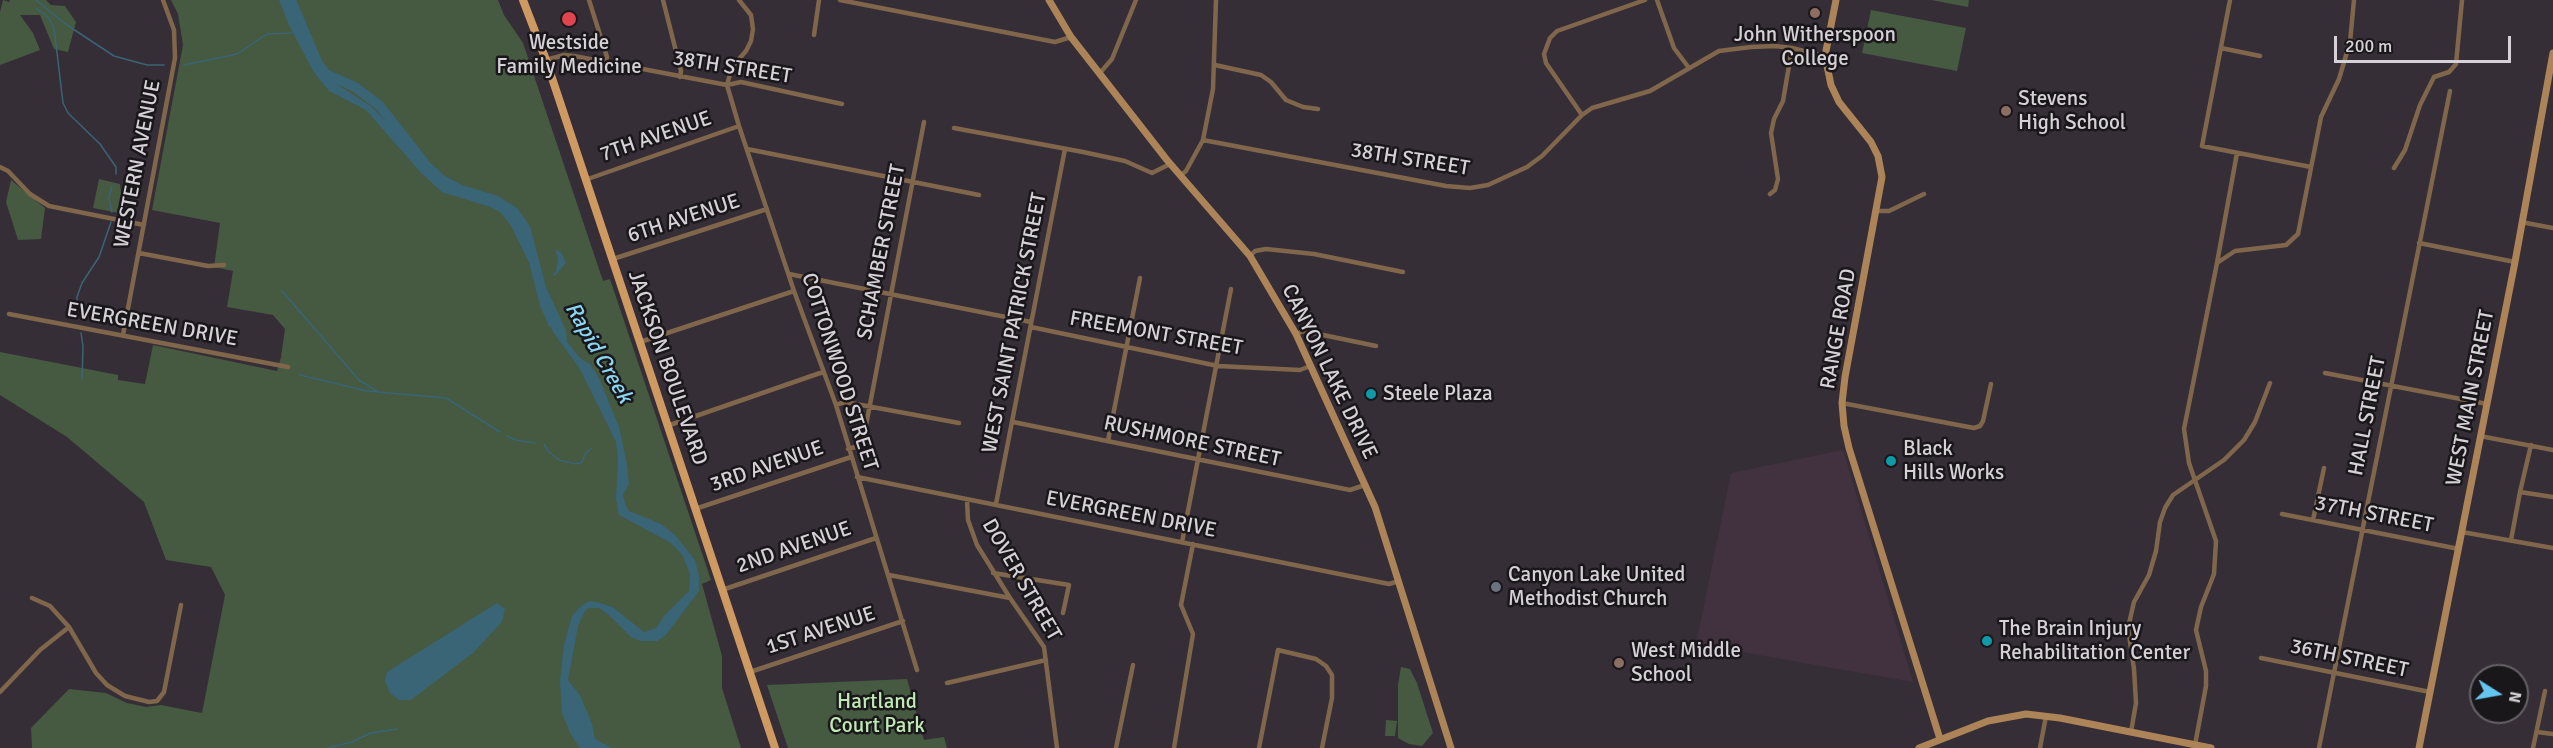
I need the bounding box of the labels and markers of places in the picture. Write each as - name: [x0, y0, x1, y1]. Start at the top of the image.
- marker: John Witherspoon College: [1808, 6, 1822, 20]
- marker: Westside Family Medicine: [560, 10, 578, 28]
- place label: John Witherspoon College: [1734, 22, 1896, 72]
- place label: Westside Family Medicine: [496, 30, 642, 80]
- place label: Stevens High School: [2018, 86, 2126, 136]
- marker: Stevens High School: [1999, 104, 2013, 118]
- place label: Steele Plaza: [1383, 381, 1493, 407]
- marker: Steele Plaza: [1364, 387, 1378, 401]
- place label: Black Hills Works: [1903, 436, 2004, 486]
- marker: Black Hills Works: [1884, 454, 1898, 468]
- place label: Canyon Lake United Methodist Church: [1508, 562, 1685, 612]
- marker: Canyon Lake United Methodist Church: [1489, 580, 1503, 594]
- place label: The Brain Injury Rehabilitation Center: [1999, 616, 2190, 666]
- marker: The Brain Injury Rehabilitation Center: [1980, 634, 1994, 648]
- place label: West Middle School: [1631, 638, 1741, 688]
- marker: West Middle School: [1612, 656, 1626, 670]

